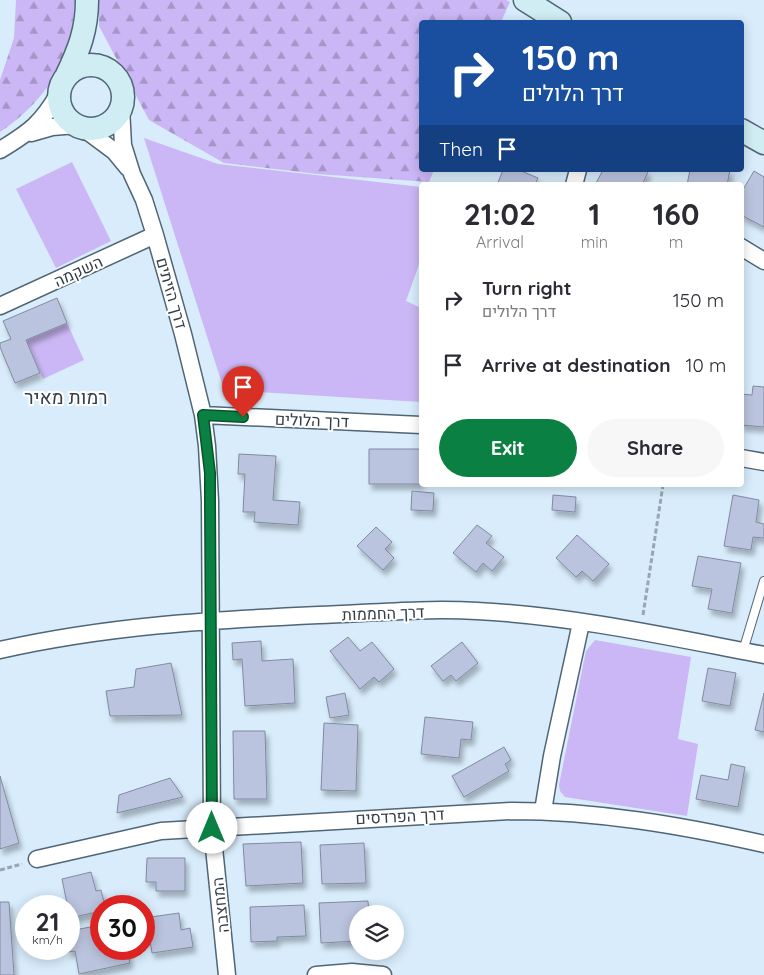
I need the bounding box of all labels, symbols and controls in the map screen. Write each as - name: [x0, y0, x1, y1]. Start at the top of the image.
- text: 150 m: [522, 35, 619, 79]
- icon: right: [439, 40, 504, 105]
- text: דרך הלולים: [522, 79, 624, 107]
- icon: arrive: [493, 135, 521, 163]
- text: Then: [439, 137, 483, 161]
- text: 21:02: [464, 195, 536, 233]
- text: 1: [589, 195, 600, 233]
- text: 160: [653, 195, 699, 233]
- text: Arrival: [476, 232, 524, 252]
- text: min: [581, 232, 608, 252]
- text: m: [669, 232, 683, 252]
- street label: השקמה: [50, 251, 106, 291]
- street label: דרך הזיתים: [152, 255, 192, 331]
- text: Turn right: [482, 276, 571, 300]
- icon: right: [439, 286, 467, 314]
- text: 150 m: [673, 288, 724, 312]
- text: דרך הלולים: [482, 301, 556, 321]
- icon: arrive: [439, 351, 467, 379]
- text: Arrive at destination: [482, 353, 671, 377]
- text: 10 m: [686, 353, 726, 377]
- pin: [222, 366, 264, 417]
- icon: arrive: [229, 373, 257, 401]
- district label: רמות מאיר: [24, 385, 108, 409]
- street label: דרך הלולים: [275, 409, 349, 431]
- button: Exit: [439, 419, 577, 477]
- button: Share: [587, 419, 724, 477]
- street label: דרך החממות: [341, 602, 425, 624]
- position arrow: [185, 801, 237, 853]
- street label: דרך הפרדסים: [355, 804, 445, 828]
- street label: המחצבה: [207, 876, 233, 934]
- speed limit sign: 30: [90, 895, 155, 960]
- map controls: [349, 905, 404, 960]
- button: layers: [349, 905, 404, 960]
- text: 21: [36, 906, 59, 937]
- text: km/h: [32, 932, 63, 947]

